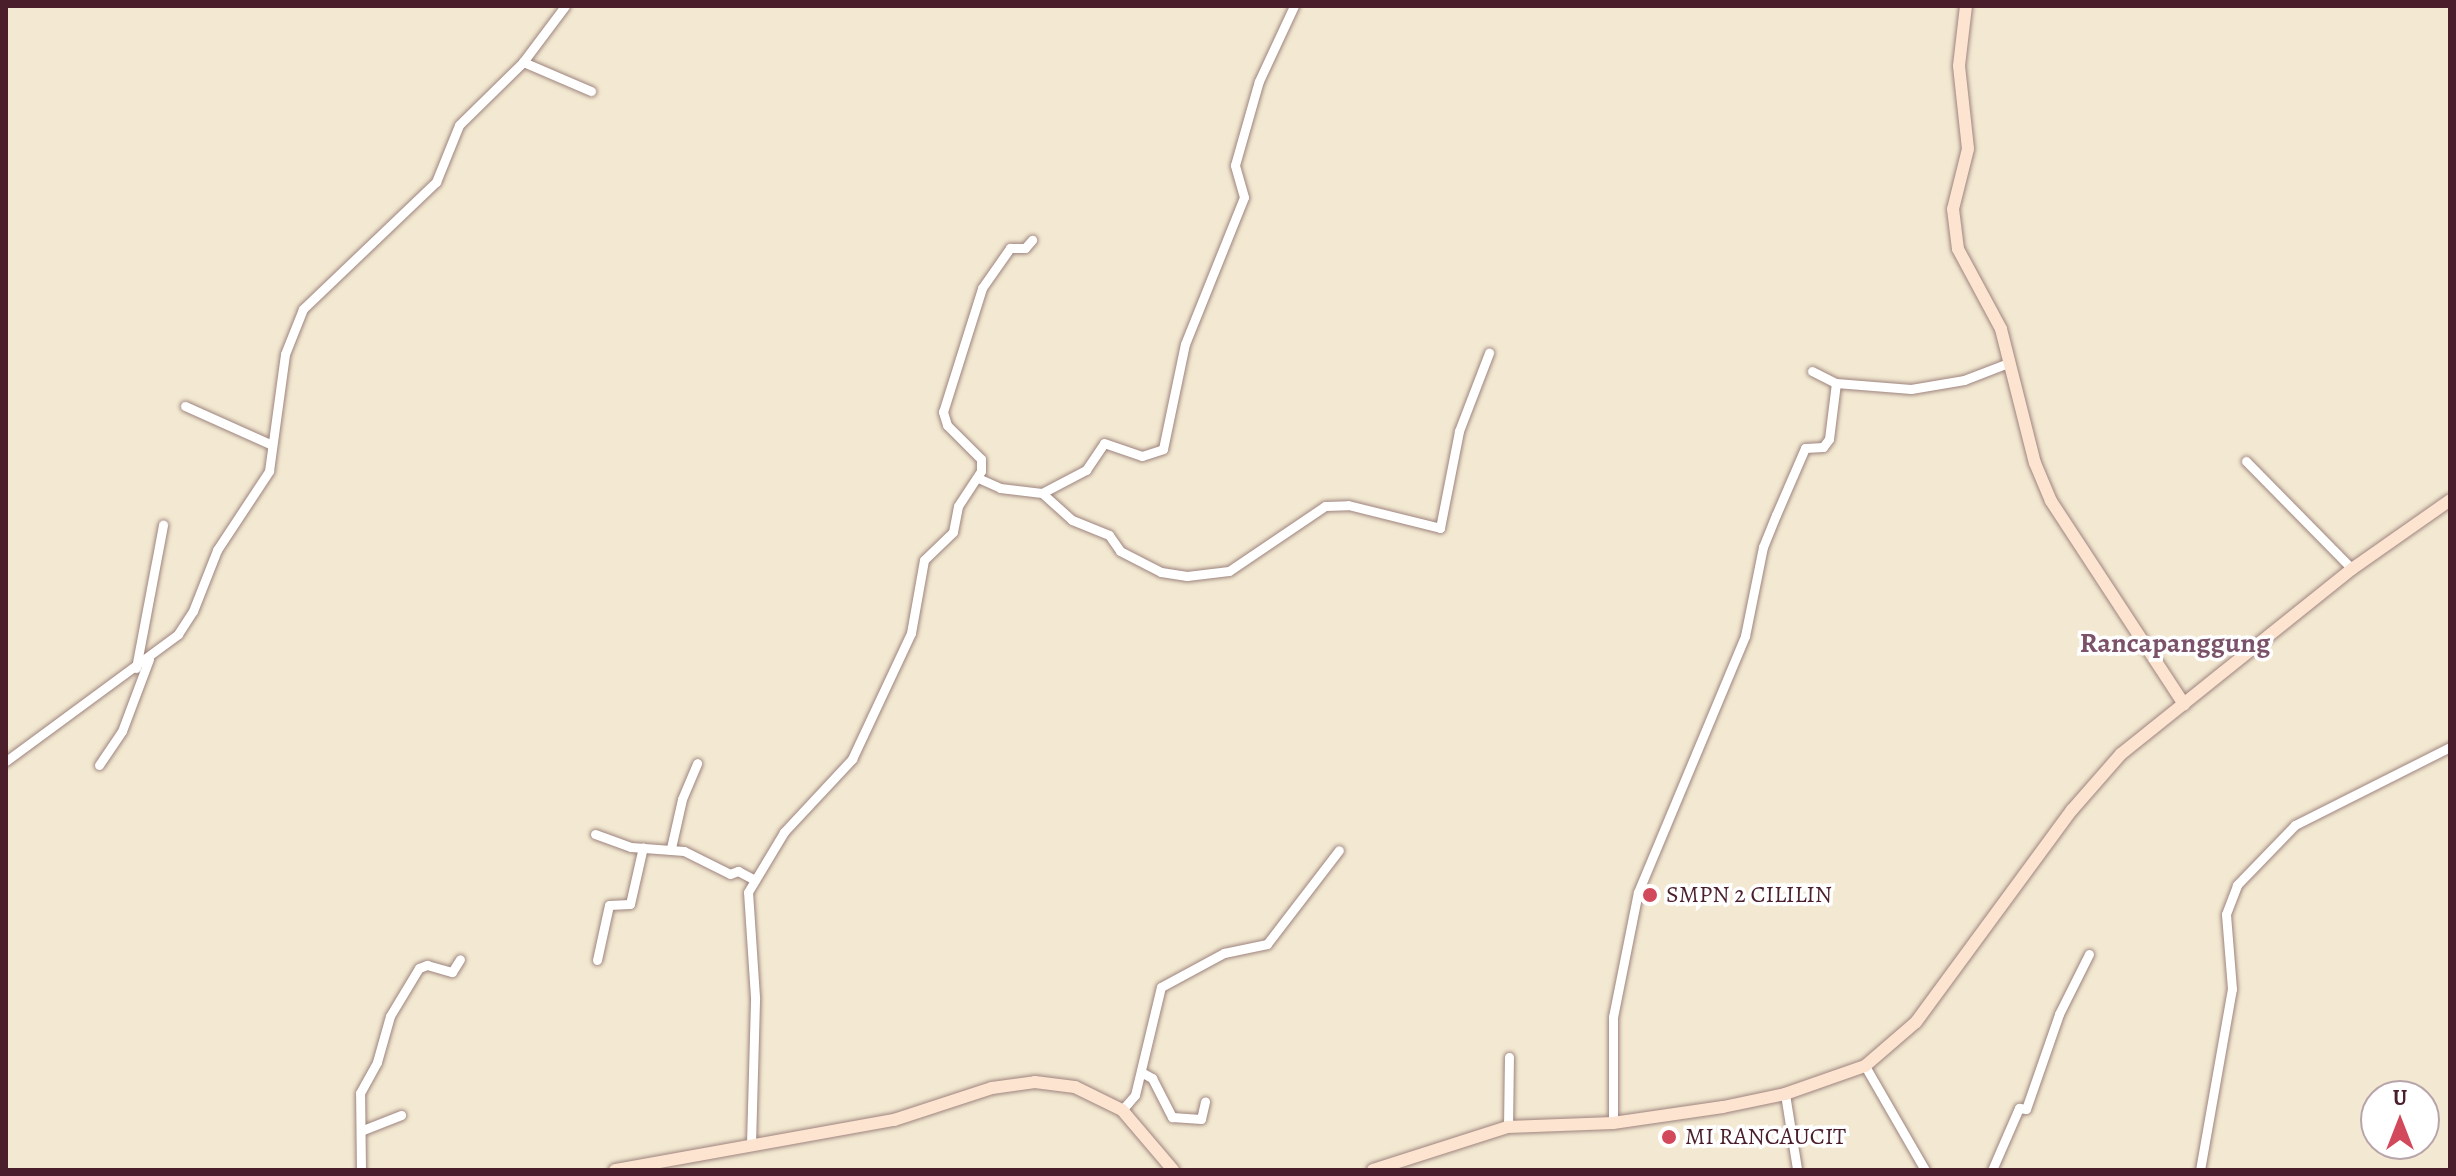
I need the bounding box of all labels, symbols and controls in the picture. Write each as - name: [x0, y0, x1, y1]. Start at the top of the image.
- district label: Rancapanggung: [2080, 626, 2270, 660]
- place label: SMPN 2 CILILIN: [1666, 881, 1832, 909]
- marker: SMPN 2 CILILIN: [1641, 886, 1659, 904]
- north arrow: [2360, 1080, 2440, 1160]
- text: U: [2393, 1083, 2407, 1113]
- place label: MI RANCAUCIT: [1685, 1123, 1846, 1151]
- marker: MI RANCAUCIT: [1660, 1128, 1678, 1146]

